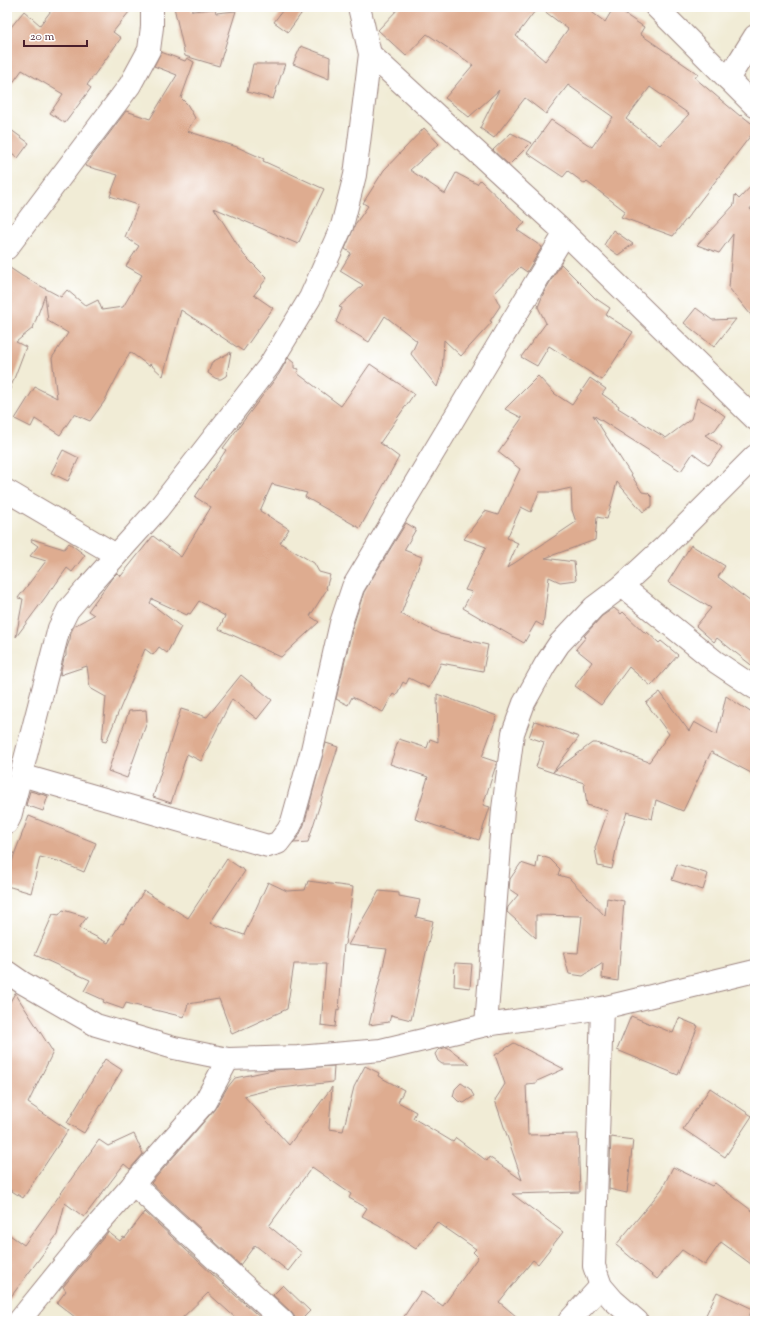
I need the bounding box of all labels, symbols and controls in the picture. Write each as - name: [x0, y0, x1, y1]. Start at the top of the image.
- scale bar: [24, 22, 87, 48]
- text: 20 m: [30, 28, 55, 46]

